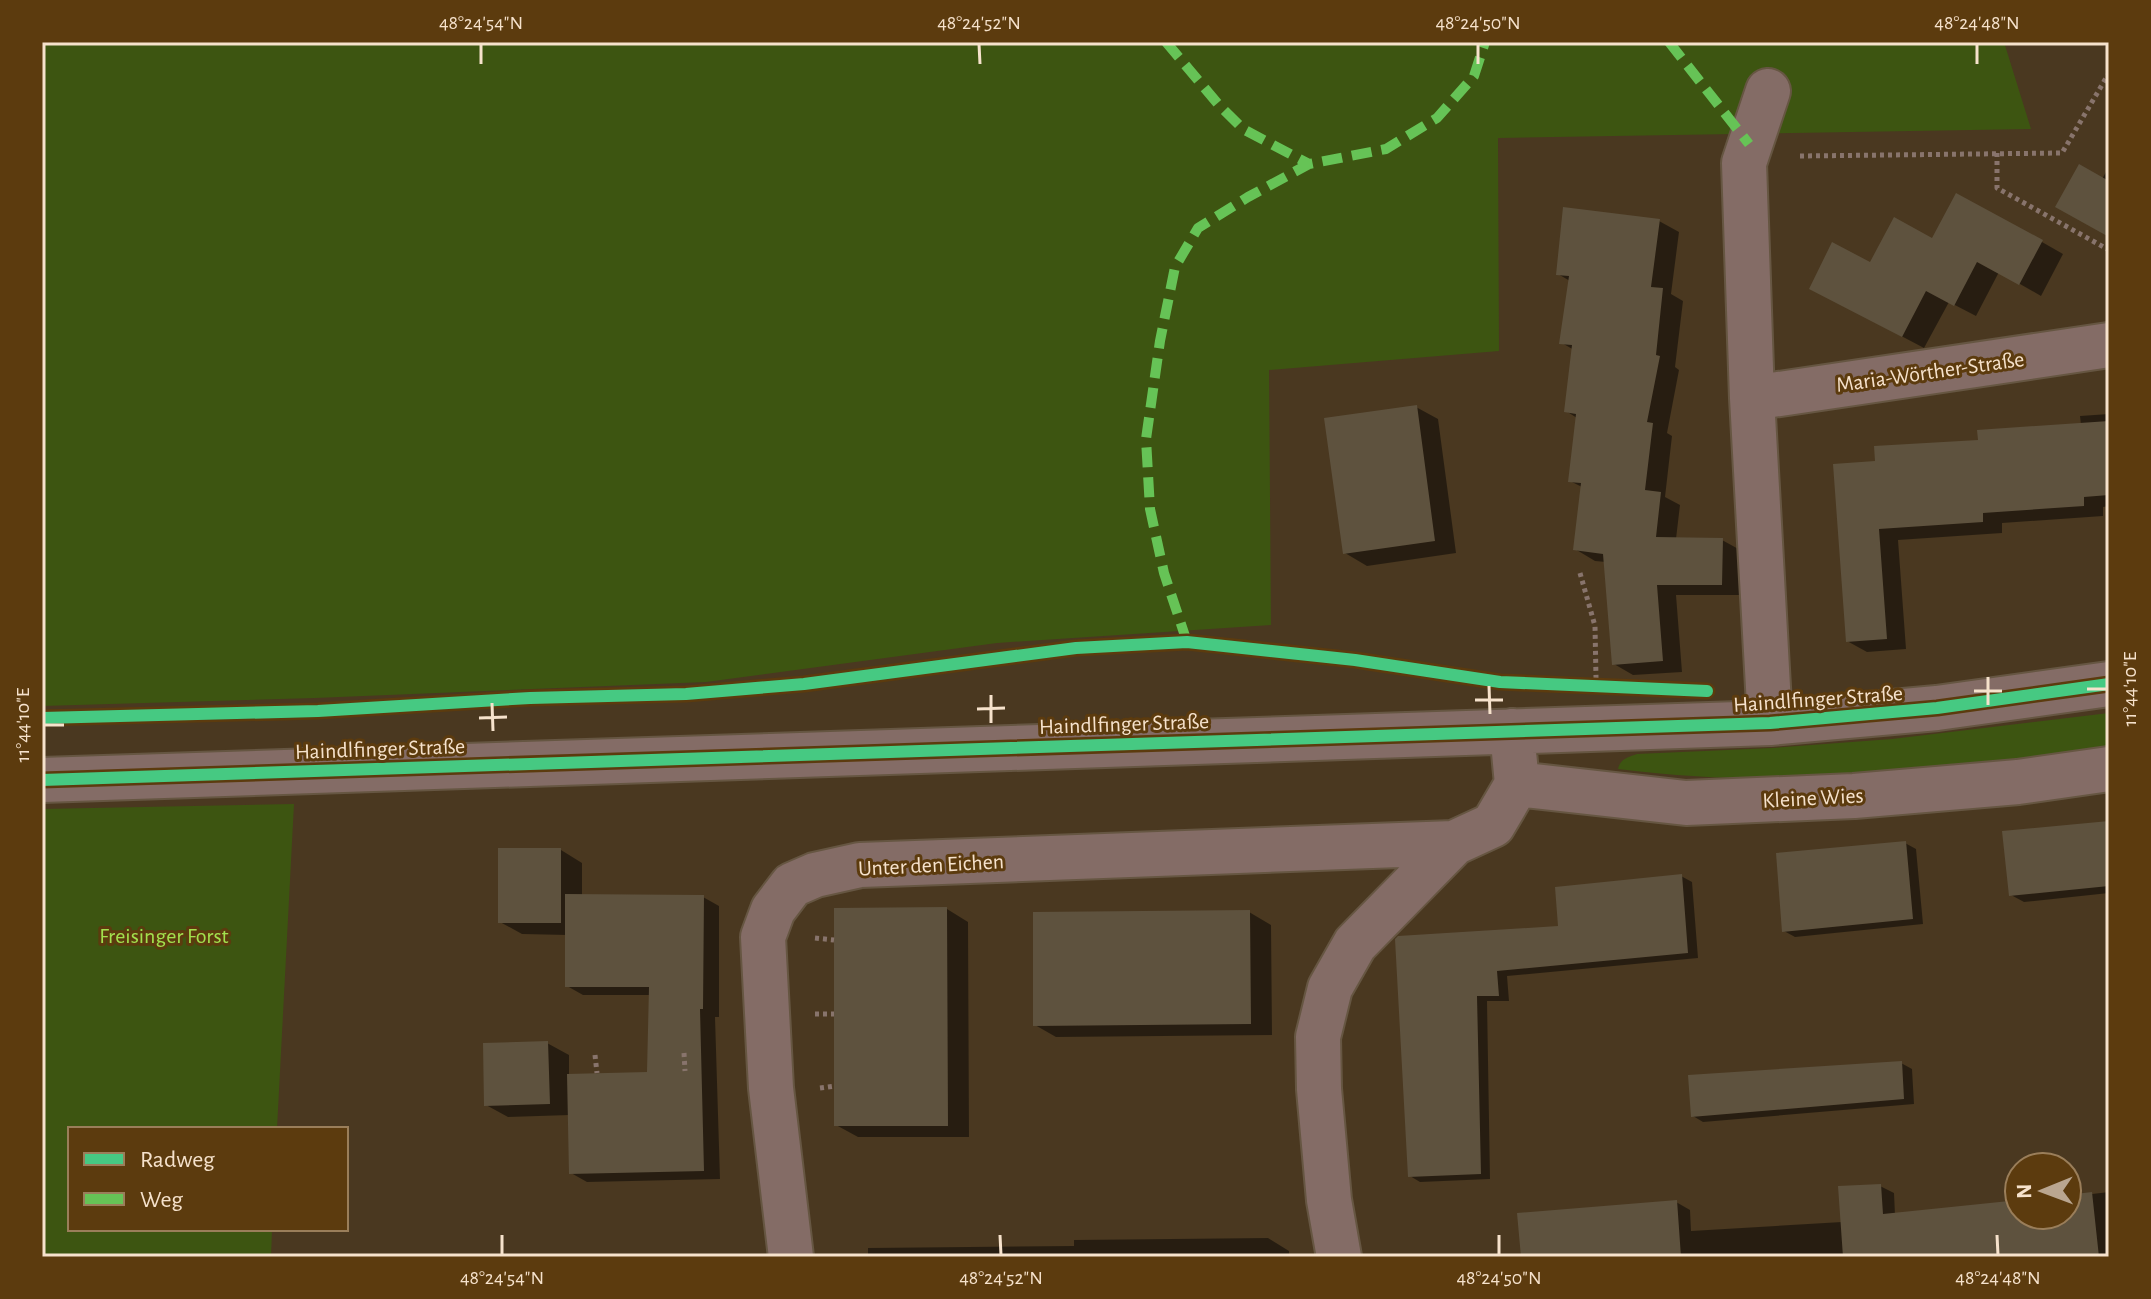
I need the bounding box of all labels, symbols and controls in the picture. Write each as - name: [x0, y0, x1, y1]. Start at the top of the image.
- text: 48°24'54"N: [439, 13, 523, 33]
- text: 48°24'52"N: [937, 13, 1021, 33]
- text: 48°24'50"N: [1435, 13, 1521, 33]
- text: 48°24'48"N: [1934, 13, 2020, 33]
- street label: Maria-Wörther-Straße: [1835, 348, 2026, 396]
- text: 11°44'10"E: [2120, 651, 2140, 726]
- street label: Haindlfinger Straße: [1732, 682, 1904, 716]
- text: 11°44'10"E: [13, 687, 33, 762]
- street label: Haindlfinger Straße: [1039, 710, 1209, 738]
- street label: Haindlfinger Straße: [295, 735, 465, 763]
- street label: Kleine Wies: [1762, 784, 1864, 812]
- street label: Unter den Eichen: [858, 850, 1005, 880]
- park label: Freisinger Forst: [99, 925, 229, 947]
- legend: [68, 1127, 348, 1231]
- text: Radweg: [140, 1148, 215, 1172]
- north arrow: [2003, 1151, 2083, 1231]
- text: N: [2013, 1183, 2035, 1199]
- text: Weg: [140, 1188, 183, 1212]
- text: 48°24'54"N: [460, 1268, 544, 1288]
- text: 48°24'52"N: [959, 1268, 1043, 1288]
- text: 48°24'50"N: [1456, 1268, 1542, 1288]
- text: 48°24'48"N: [1955, 1268, 2041, 1288]

